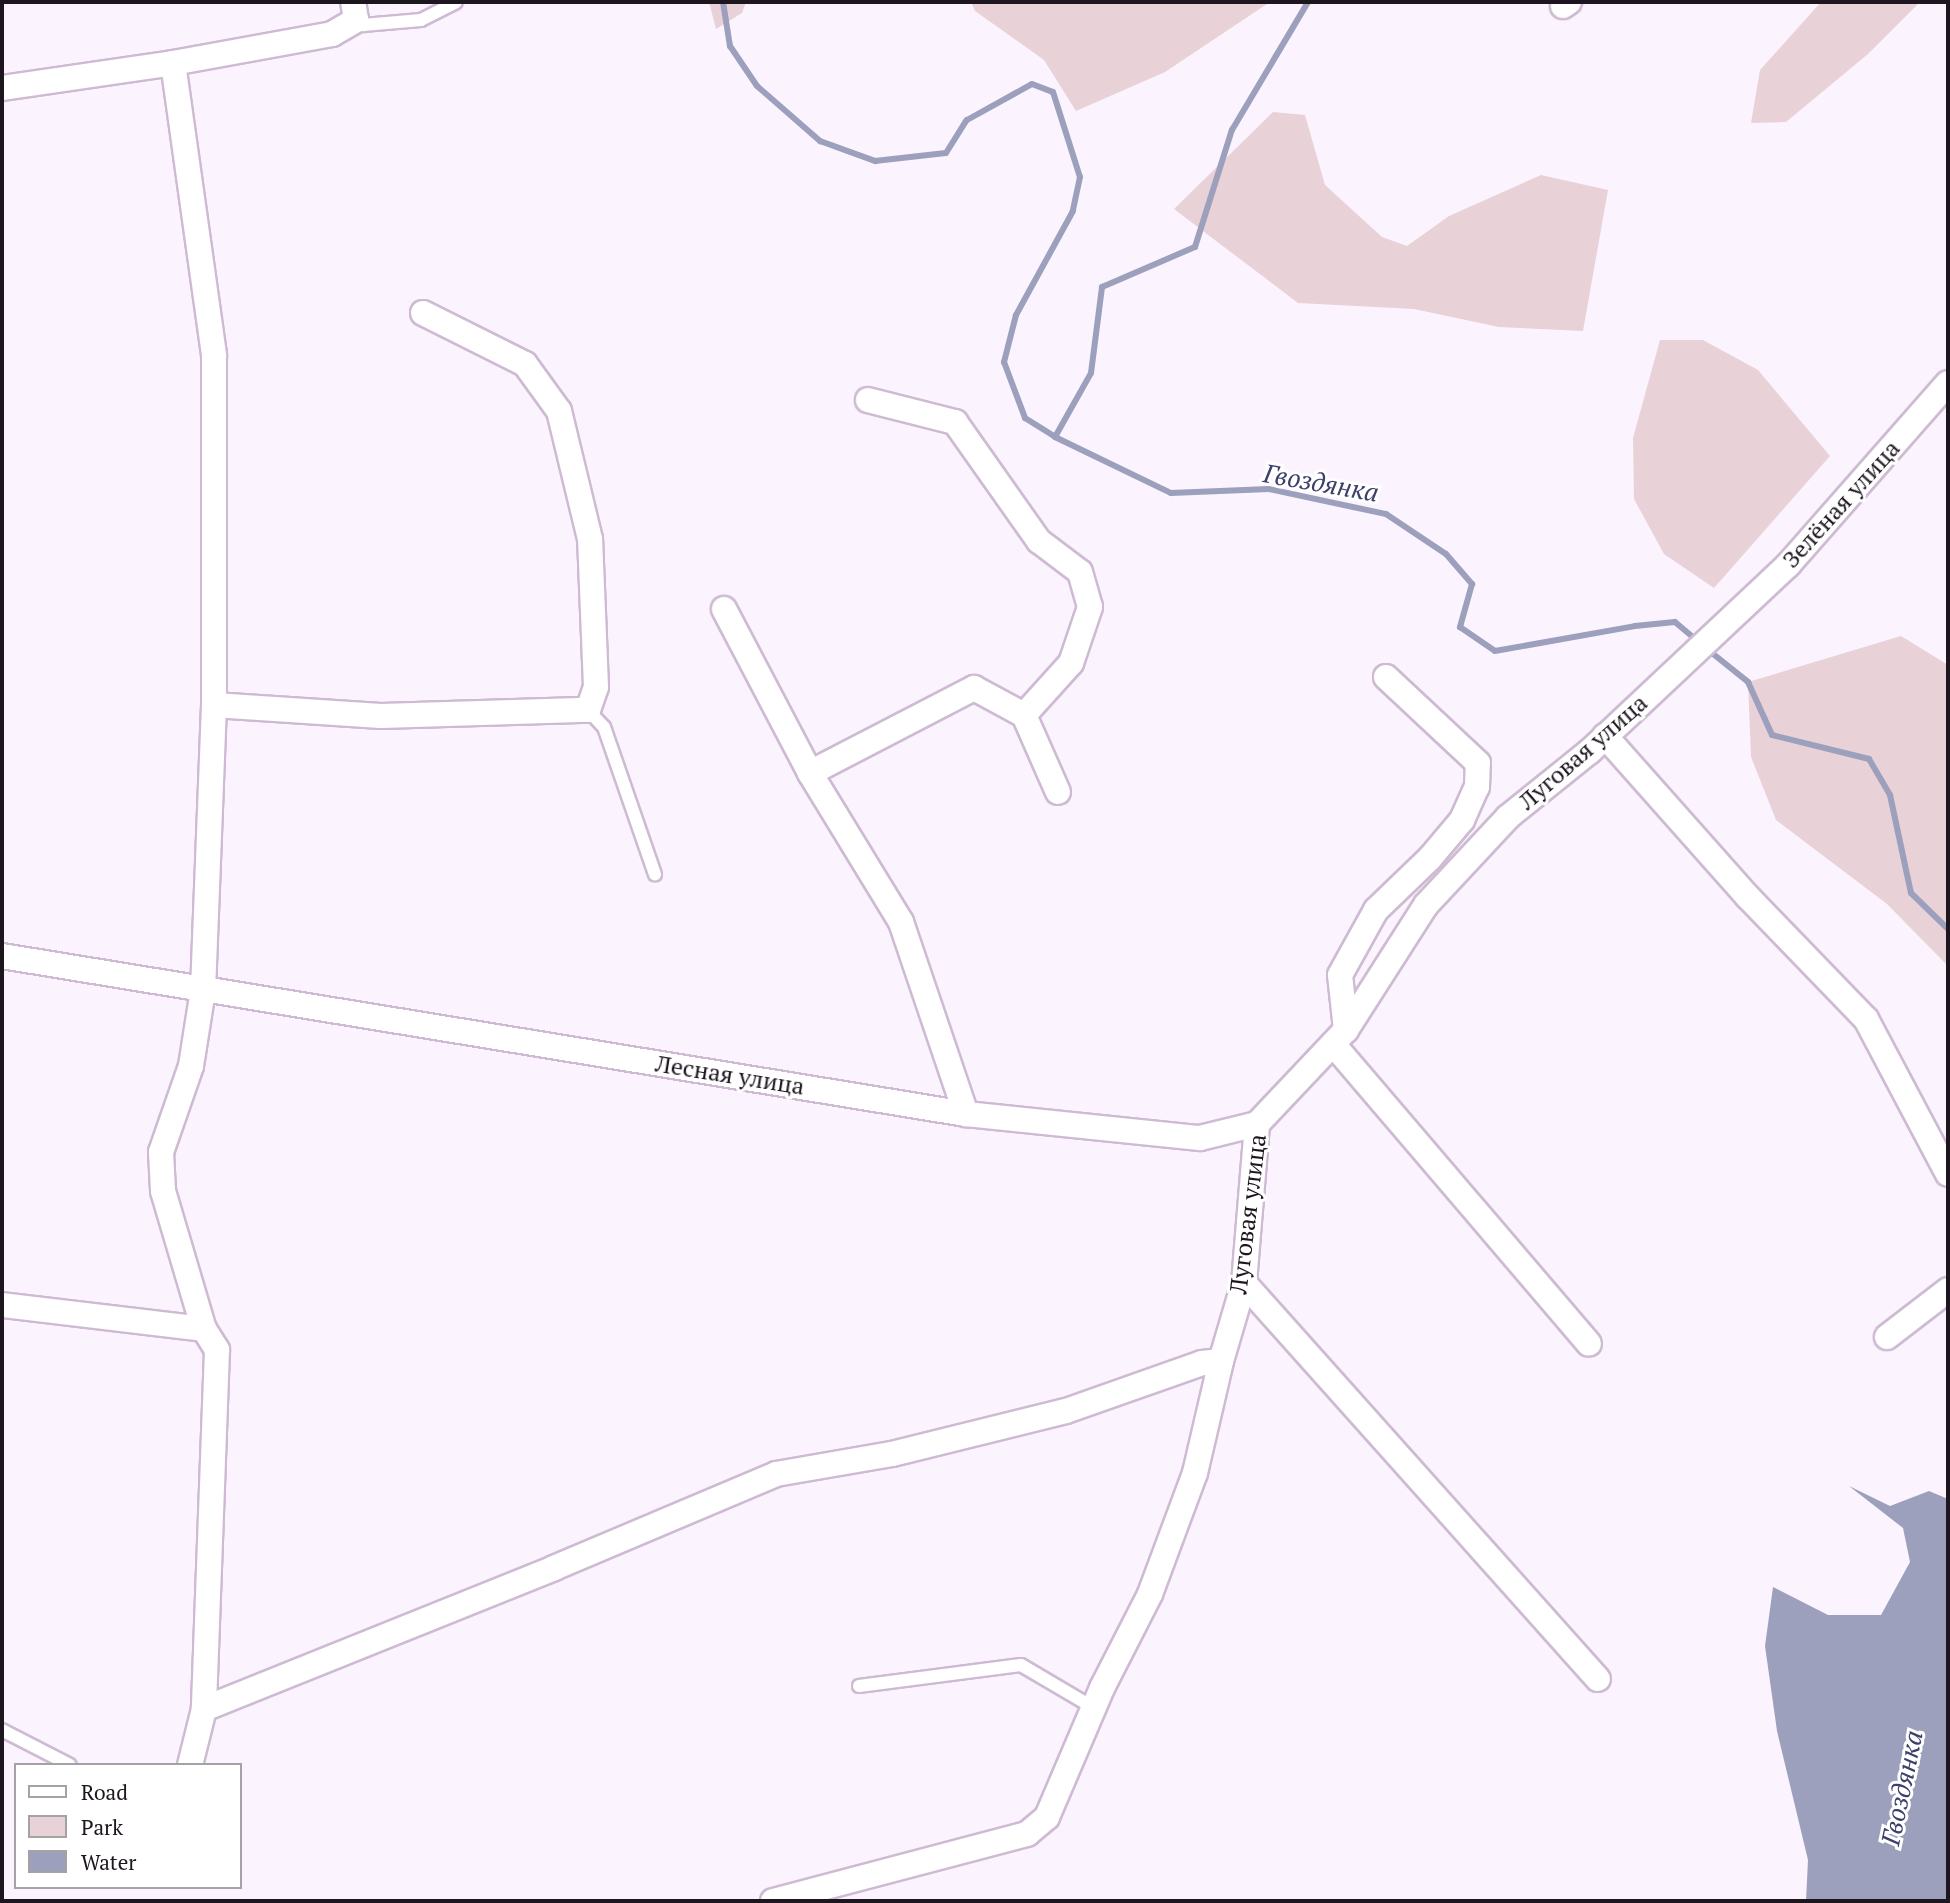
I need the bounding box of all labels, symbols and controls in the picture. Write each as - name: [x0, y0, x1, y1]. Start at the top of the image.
- street label: Зелёная улица: [1776, 434, 1906, 574]
- water label: Гвоздянка: [1261, 458, 1381, 508]
- street label: Луговая улица: [1513, 688, 1653, 816]
- street label: Лесная улица: [653, 1049, 807, 1101]
- street label: Луговая улица: [1224, 1132, 1272, 1296]
- water label: Гвоздянка: [1875, 1728, 1929, 1848]
- legend: [14, 1763, 242, 1889]
- text: Road: [81, 1778, 128, 1806]
- text: Park: [81, 1813, 123, 1841]
- text: Water: [81, 1848, 136, 1876]

